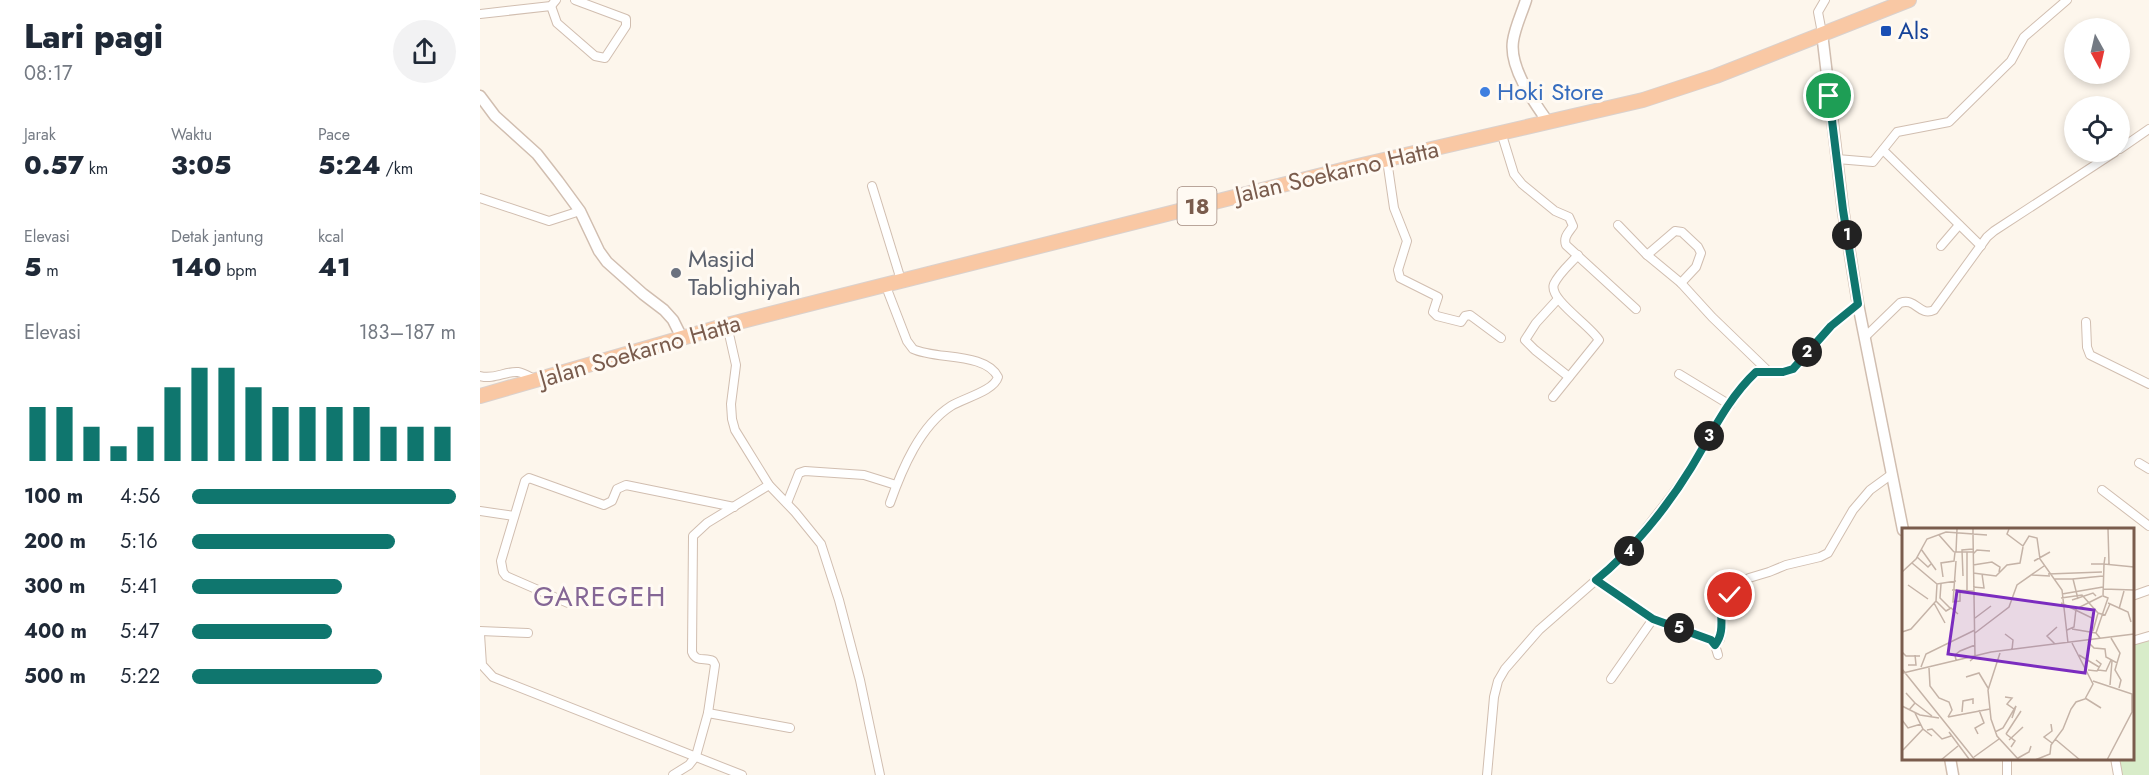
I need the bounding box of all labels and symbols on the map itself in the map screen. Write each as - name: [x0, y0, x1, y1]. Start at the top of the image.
- place label: Als: [1898, 13, 1929, 48]
- north arrow: [2064, 18, 2130, 84]
- marker: Als: [1879, 24, 1893, 38]
- pin: [1803, 70, 1854, 121]
- place label: Hoki Store: [1497, 74, 1604, 109]
- marker: Hoki Store: [1478, 85, 1492, 99]
- street label: Jalan Soekarno Hatta: [1229, 131, 1442, 213]
- road number: 18: [1178, 187, 1216, 225]
- pin: 1: [1832, 220, 1862, 250]
- place label: Masjid Tablighiyah: [688, 241, 801, 304]
- marker: Masjid Tablighiyah: [669, 266, 683, 280]
- street label: Jalan Soekarno Hatta: [532, 305, 745, 397]
- pin: 2: [1792, 337, 1822, 367]
- pin: 3: [1694, 421, 1724, 451]
- inset map: [1902, 528, 2134, 760]
- pin: 4: [1614, 536, 1644, 566]
- pin: [1704, 569, 1755, 620]
- district label: GAREGEH: [533, 577, 667, 616]
- pin: 5: [1664, 613, 1694, 643]

